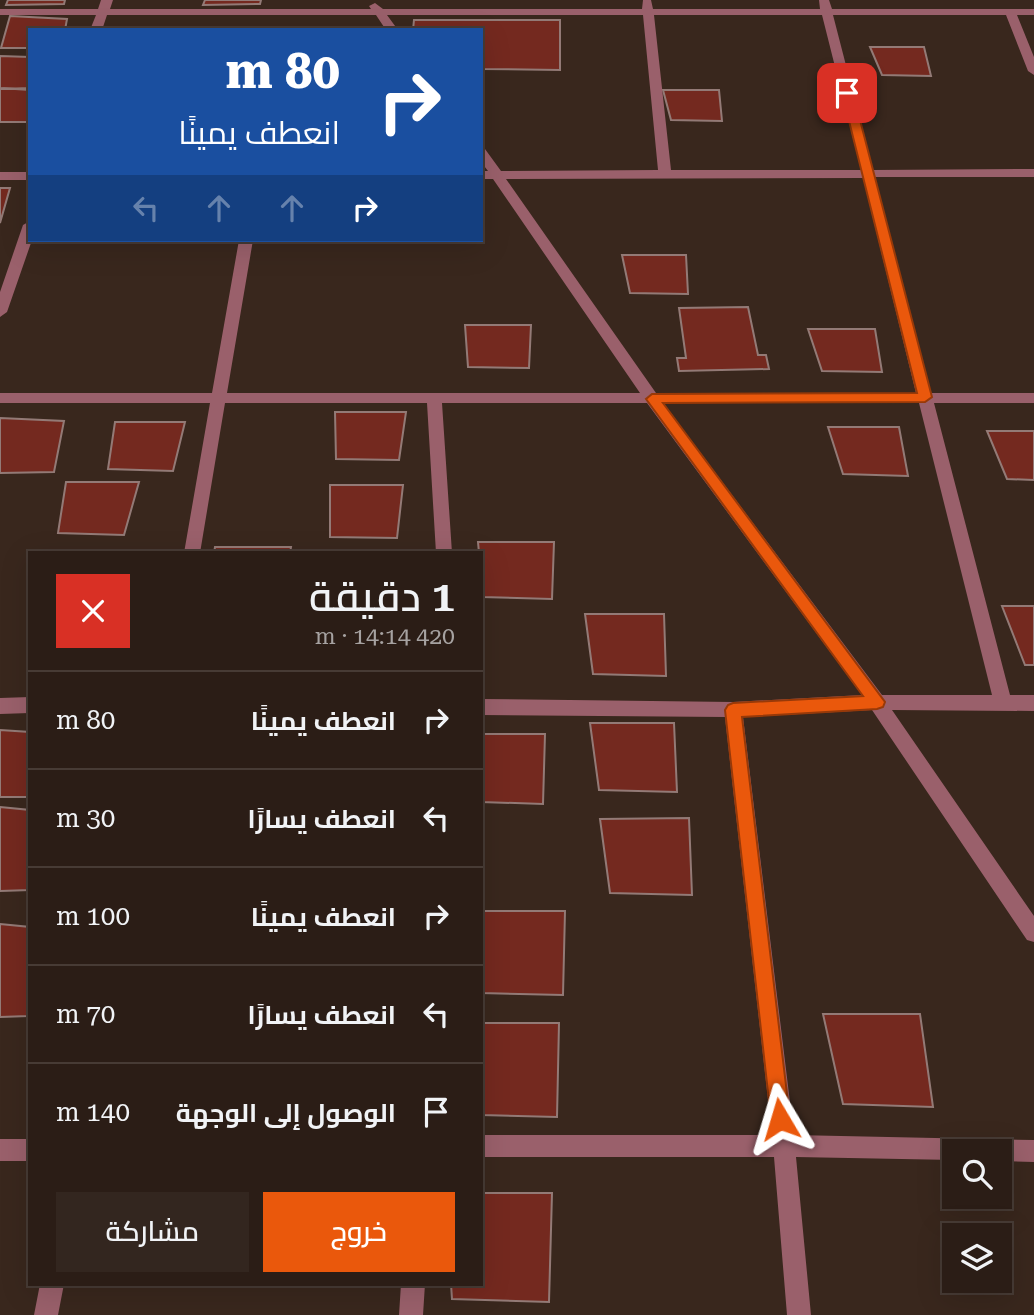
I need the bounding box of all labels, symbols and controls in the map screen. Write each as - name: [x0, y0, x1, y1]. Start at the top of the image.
- text: 80 m: [225, 43, 340, 100]
- icon: right: [364, 56, 455, 147]
- pin: [817, 63, 877, 123]
- icon: arrive: [828, 74, 866, 112]
- text: انعطف يمينًا: [178, 114, 340, 152]
- icon: left: [127, 189, 165, 227]
- icon: ahead: [200, 189, 238, 227]
- icon: ahead: [273, 189, 311, 227]
- icon: right: [346, 189, 384, 227]
- text: 1 دقيقة: [309, 572, 455, 621]
- button: close: [56, 574, 130, 648]
- text: 420 m · 14:14: [315, 623, 455, 650]
- icon: right: [417, 701, 455, 739]
- text: 80 m: [56, 705, 115, 735]
- text: انعطف يمينًا: [251, 706, 396, 736]
- icon: left: [417, 799, 455, 837]
- text: 30 m: [56, 803, 115, 833]
- text: انعطف يسارًا: [248, 804, 396, 834]
- icon: right: [417, 897, 455, 935]
- text: 100 m: [56, 901, 130, 931]
- text: انعطف يمينًا: [251, 902, 396, 932]
- icon: left: [417, 995, 455, 1033]
- text: 70 m: [56, 999, 115, 1029]
- text: انعطف يسارًا: [248, 1000, 396, 1030]
- position arrow: [743, 1082, 817, 1156]
- icon: arrive: [417, 1093, 455, 1131]
- text: 140 m: [56, 1097, 130, 1127]
- text: الوصول إلى الوجهة: [176, 1098, 396, 1128]
- map controls: [942, 1139, 1012, 1293]
- button: search: [942, 1139, 1012, 1209]
- button: مشاركة: [56, 1192, 249, 1272]
- button: خروج: [263, 1192, 455, 1272]
- button: layers: [942, 1223, 1012, 1293]

